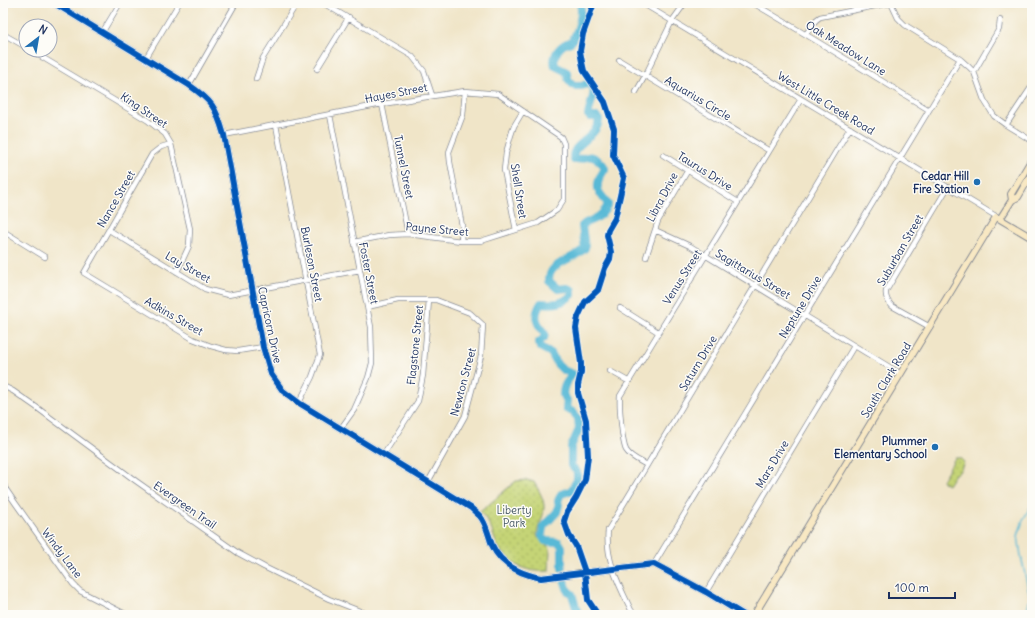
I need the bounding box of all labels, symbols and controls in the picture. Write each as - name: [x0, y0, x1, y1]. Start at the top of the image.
- north arrow: [18, 18, 58, 58]
- street label: Oak Meadow Lane: [803, 18, 889, 78]
- text: N: [36, 21, 50, 37]
- street label: West Little Creek Road: [775, 68, 878, 138]
- street label: Aquarius Circle: [662, 73, 734, 123]
- street label: Hayes Street: [364, 80, 429, 106]
- street label: King Street: [118, 89, 170, 131]
- street label: Tunnel Street: [391, 134, 417, 200]
- street label: Taurus Drive: [675, 149, 735, 193]
- street label: Shell Street: [508, 163, 530, 220]
- street label: Nance Street: [94, 168, 138, 230]
- place label: Cedar Hill Fire Station: [913, 169, 970, 196]
- street label: Libra Drive: [643, 170, 681, 224]
- marker: Cedar Hill Fire Station: [972, 177, 982, 187]
- street label: Suburban Street: [874, 212, 926, 288]
- street label: Payne Street: [405, 219, 469, 239]
- street label: Burleson Street: [298, 225, 326, 303]
- street label: Foster Street: [356, 241, 382, 305]
- street label: Sagittarius Street: [713, 246, 793, 302]
- street label: Venus Street: [660, 247, 705, 307]
- street label: Lay Street: [163, 248, 214, 286]
- street label: Neptune Drive: [776, 273, 824, 341]
- street label: Capricorn Drive: [255, 285, 285, 365]
- street label: Adkins Street: [142, 294, 206, 338]
- street label: Flagstone Street: [404, 304, 426, 386]
- street label: Saturn Drive: [676, 333, 720, 393]
- street label: South Clark Road: [858, 339, 914, 420]
- street label: Newton Street: [447, 346, 479, 418]
- place label: Plummer Elementary School: [834, 434, 928, 462]
- street label: Mars Drive: [752, 438, 792, 490]
- marker: Plummer Elementary School: [930, 442, 940, 452]
- street label: Evergreen Trail: [151, 478, 219, 532]
- park label: Liberty Park: [497, 503, 531, 530]
- street label: Windy Lane: [39, 525, 85, 581]
- scale bar: [889, 574, 955, 600]
- text: 100 m: [895, 580, 929, 595]

